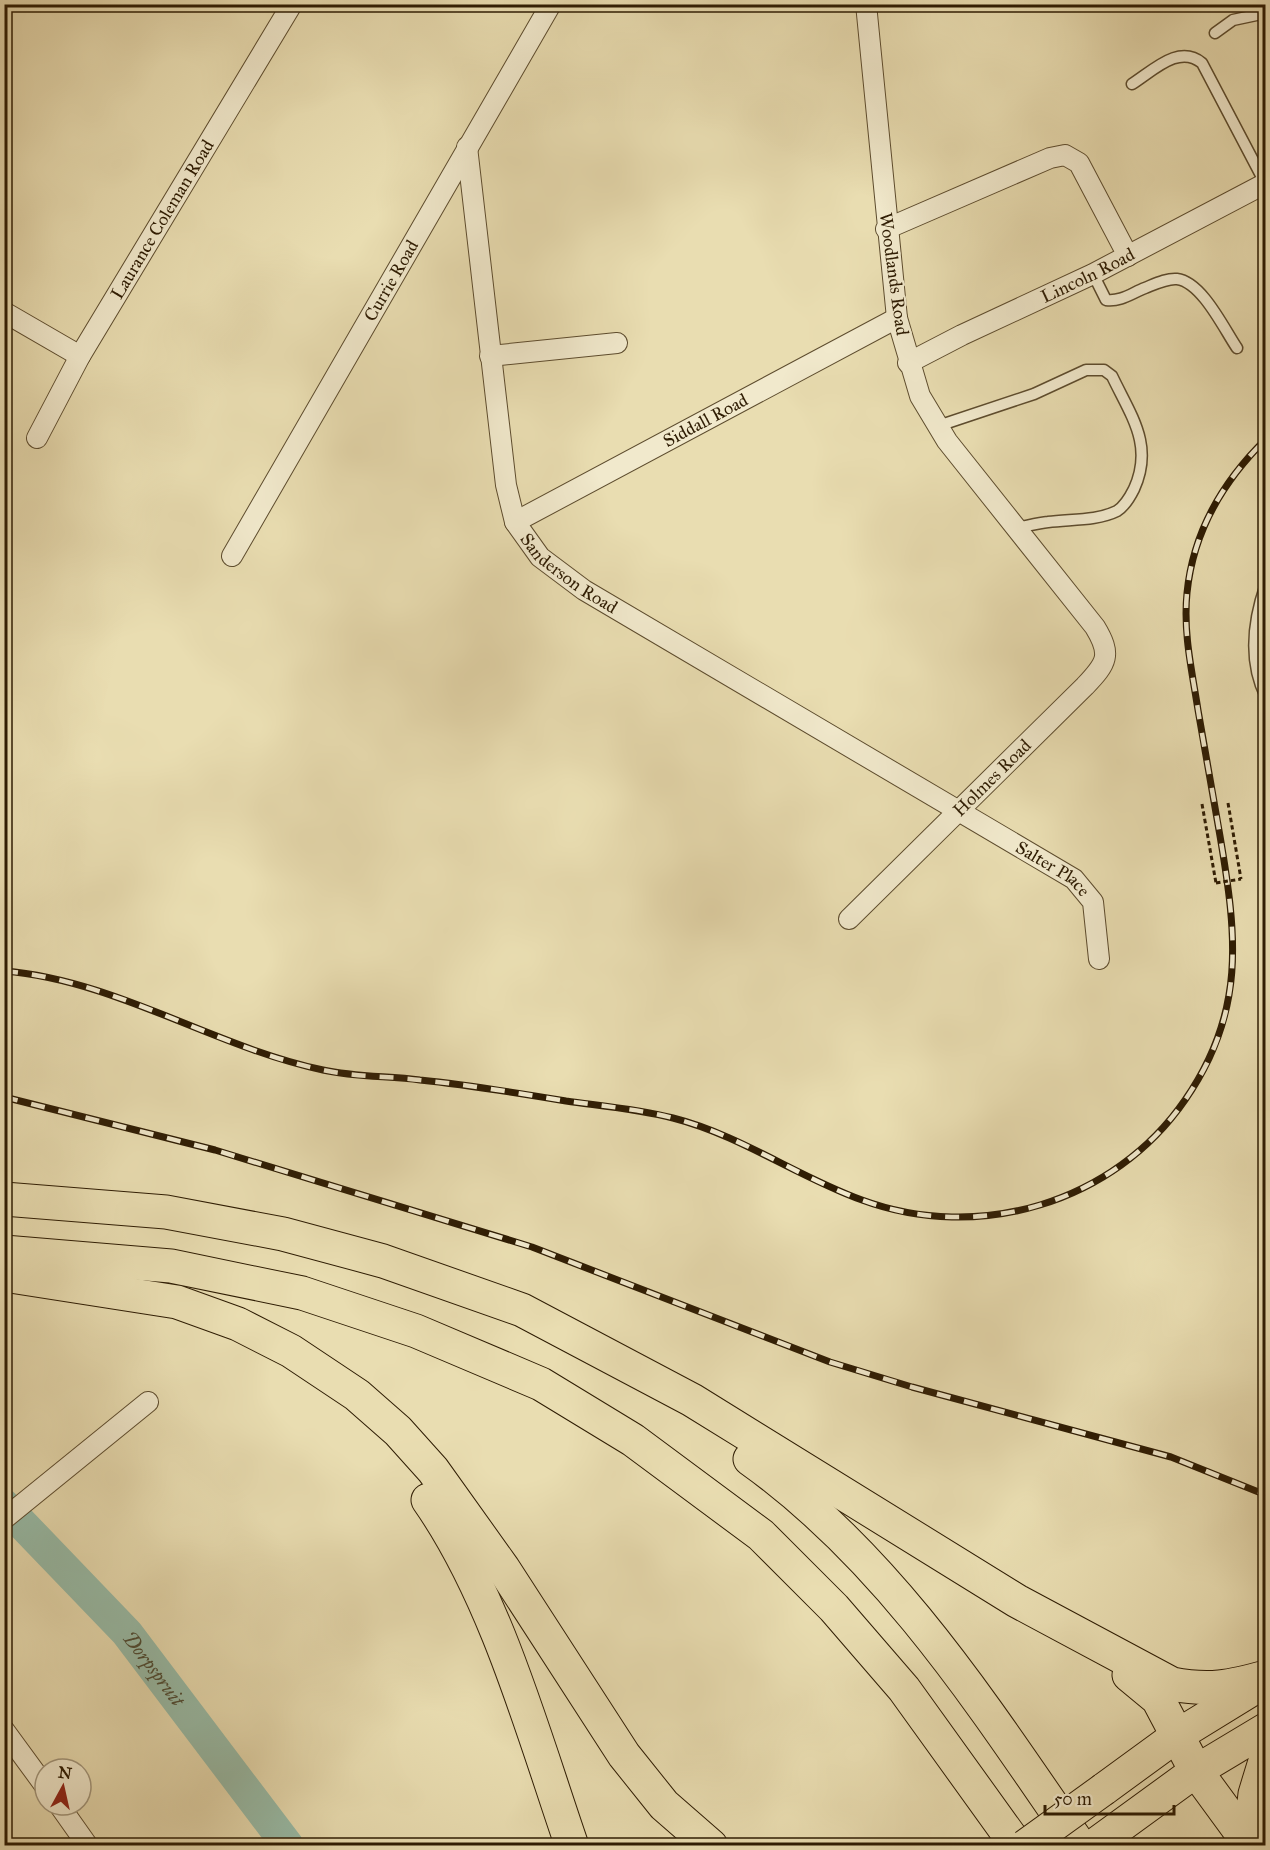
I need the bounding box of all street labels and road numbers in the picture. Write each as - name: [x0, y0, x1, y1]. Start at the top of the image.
- street label: Laurance Coleman Road: [106, 136, 219, 303]
- street label: Woodlands Road: [874, 211, 914, 337]
- street label: Currie Road: [359, 236, 423, 325]
- street label: Lincoln Road: [1037, 243, 1138, 308]
- street label: Siddall Road: [659, 389, 752, 452]
- street label: Sanderson Road: [515, 529, 622, 618]
- street label: Holmes Road: [948, 735, 1036, 821]
- street label: Salter Place: [1012, 836, 1095, 901]

